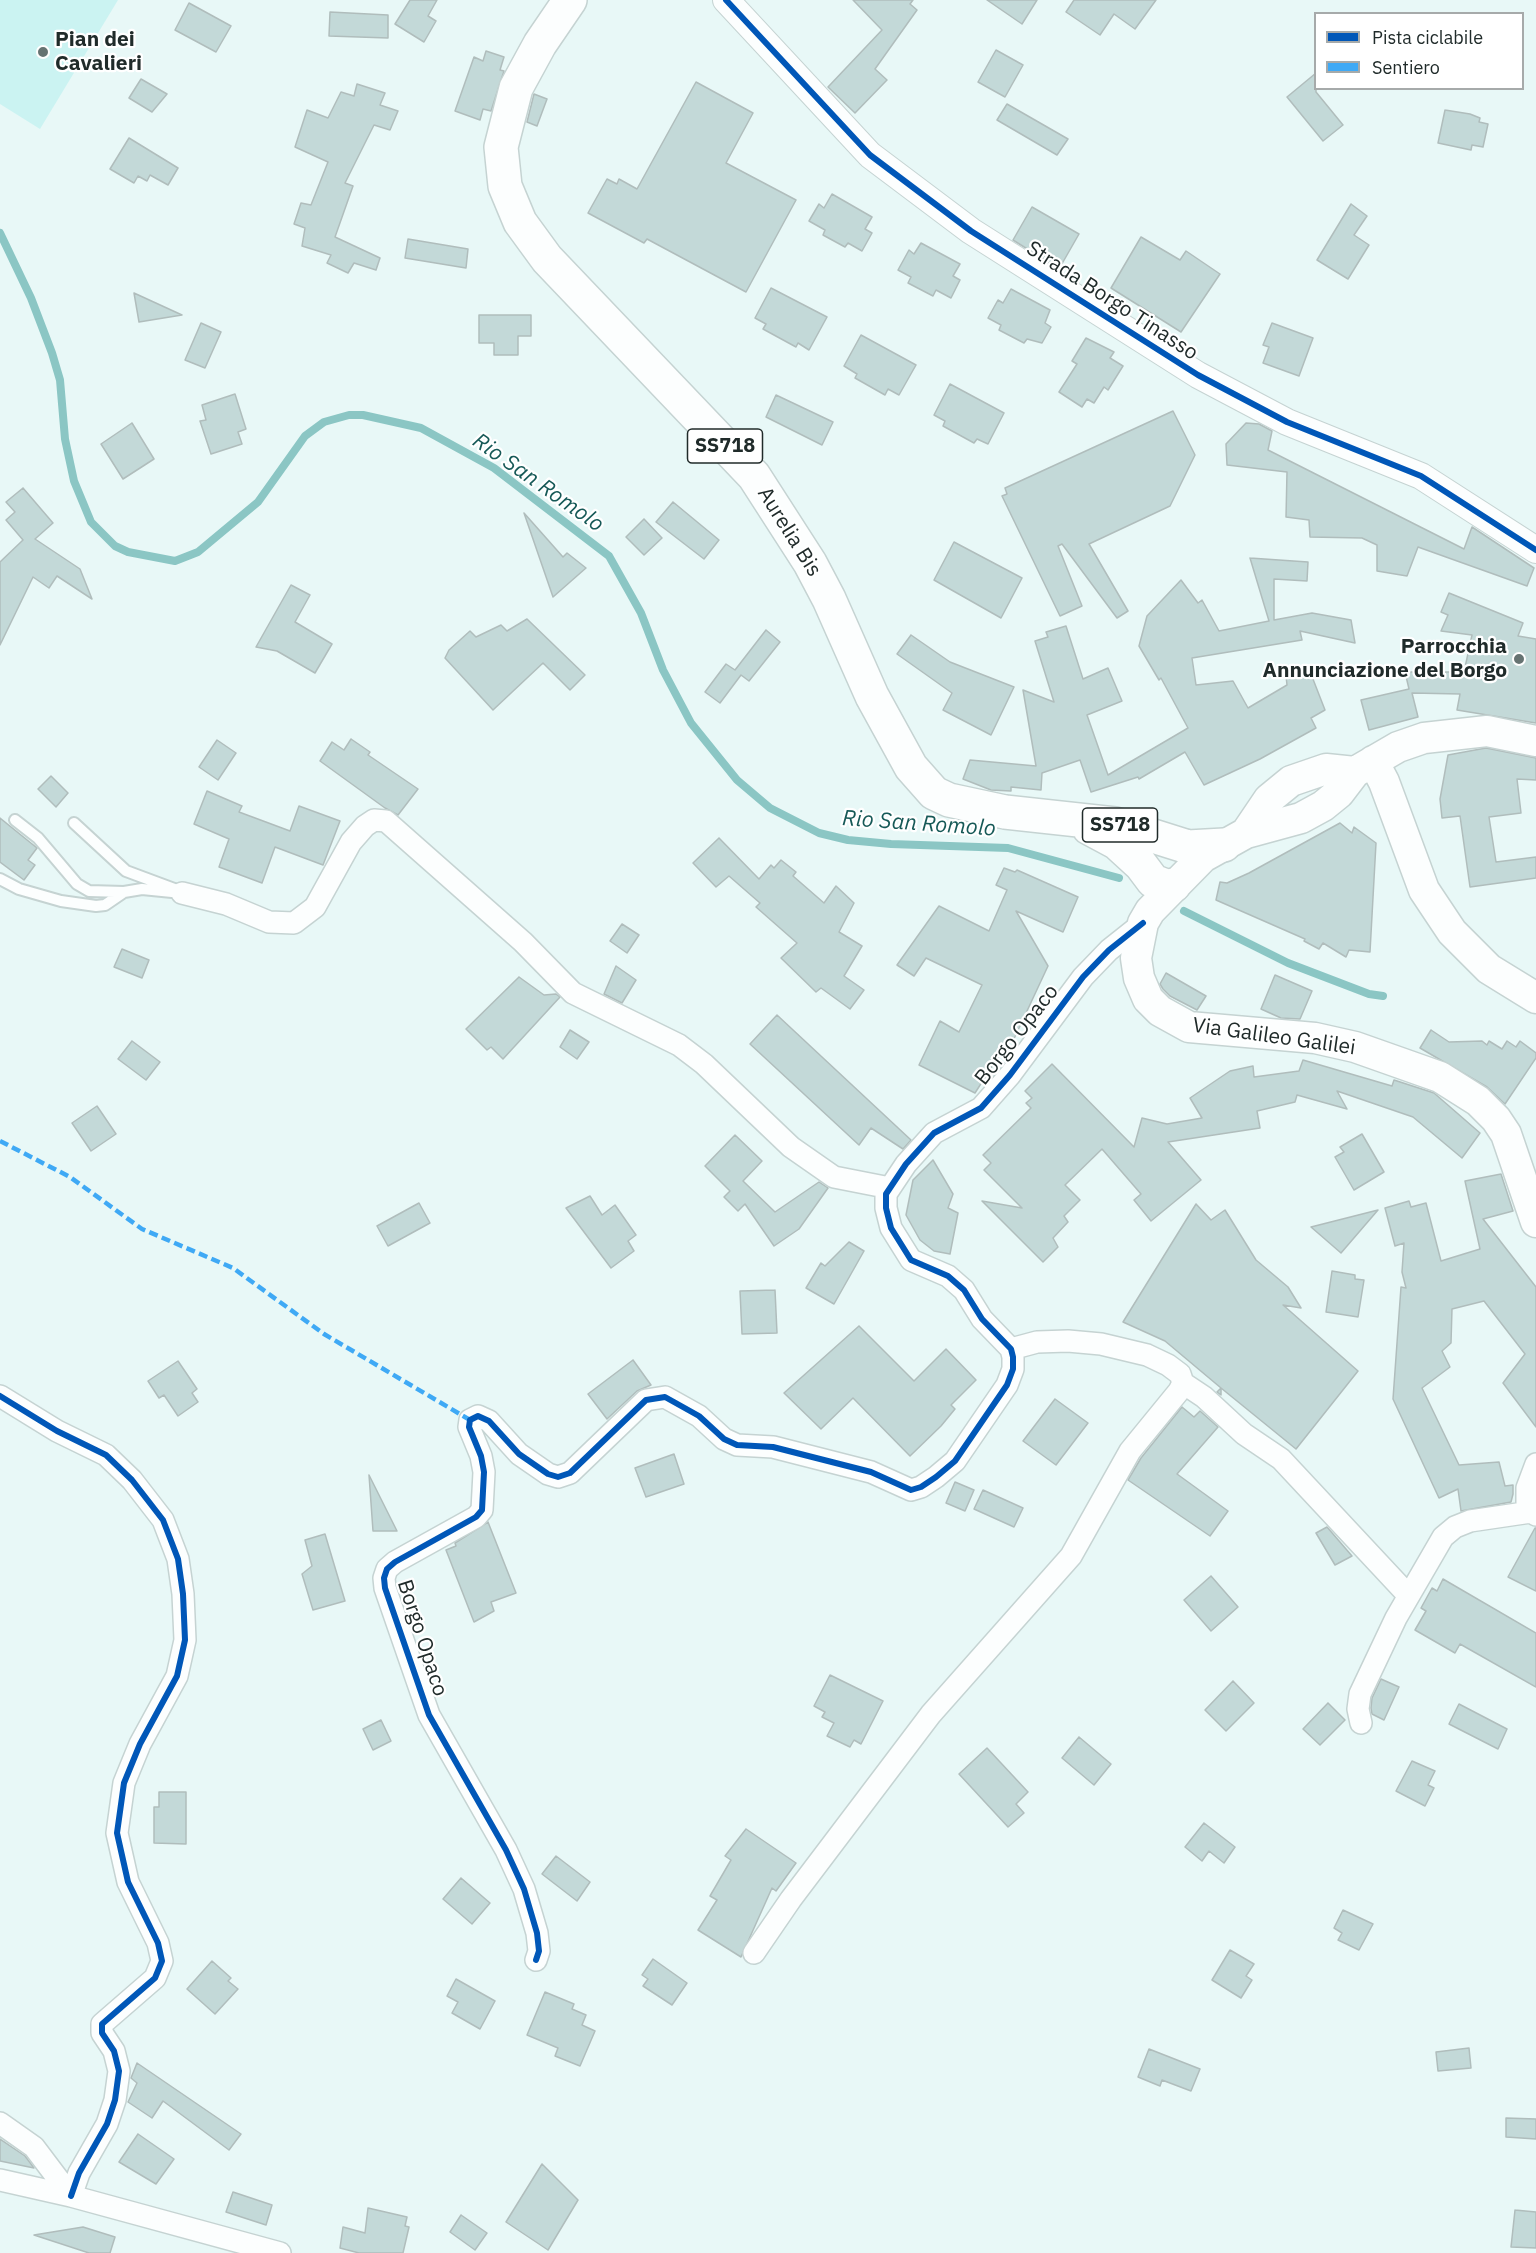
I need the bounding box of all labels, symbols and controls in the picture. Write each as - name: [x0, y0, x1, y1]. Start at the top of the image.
- legend: [1314, 12, 1524, 90]
- text: Pista ciclabile: [1372, 26, 1483, 49]
- place label: Pian dei Cavalieri: [55, 27, 142, 77]
- marker: Pian dei Cavalieri: [36, 45, 50, 59]
- text: Sentiero: [1372, 56, 1440, 79]
- street label: Strada Borgo Tinasso: [1021, 236, 1203, 366]
- water label: Rio San Romolo: [467, 428, 609, 538]
- road number: SS718: [688, 429, 762, 463]
- street label: Aurelia Bis: [752, 483, 826, 581]
- place label: Parrocchia Annunciazione del Borgo: [1262, 634, 1507, 684]
- marker: Parrocchia Annunciazione del Borgo: [1512, 652, 1526, 666]
- water label: Rio San Romolo: [841, 805, 997, 843]
- road number: SS718: [1082, 808, 1158, 842]
- street label: Borgo Opaco: [970, 980, 1064, 1090]
- street label: Via Galileo Galilei: [1191, 1013, 1357, 1061]
- street label: Borgo Opaco: [391, 1577, 453, 1699]

